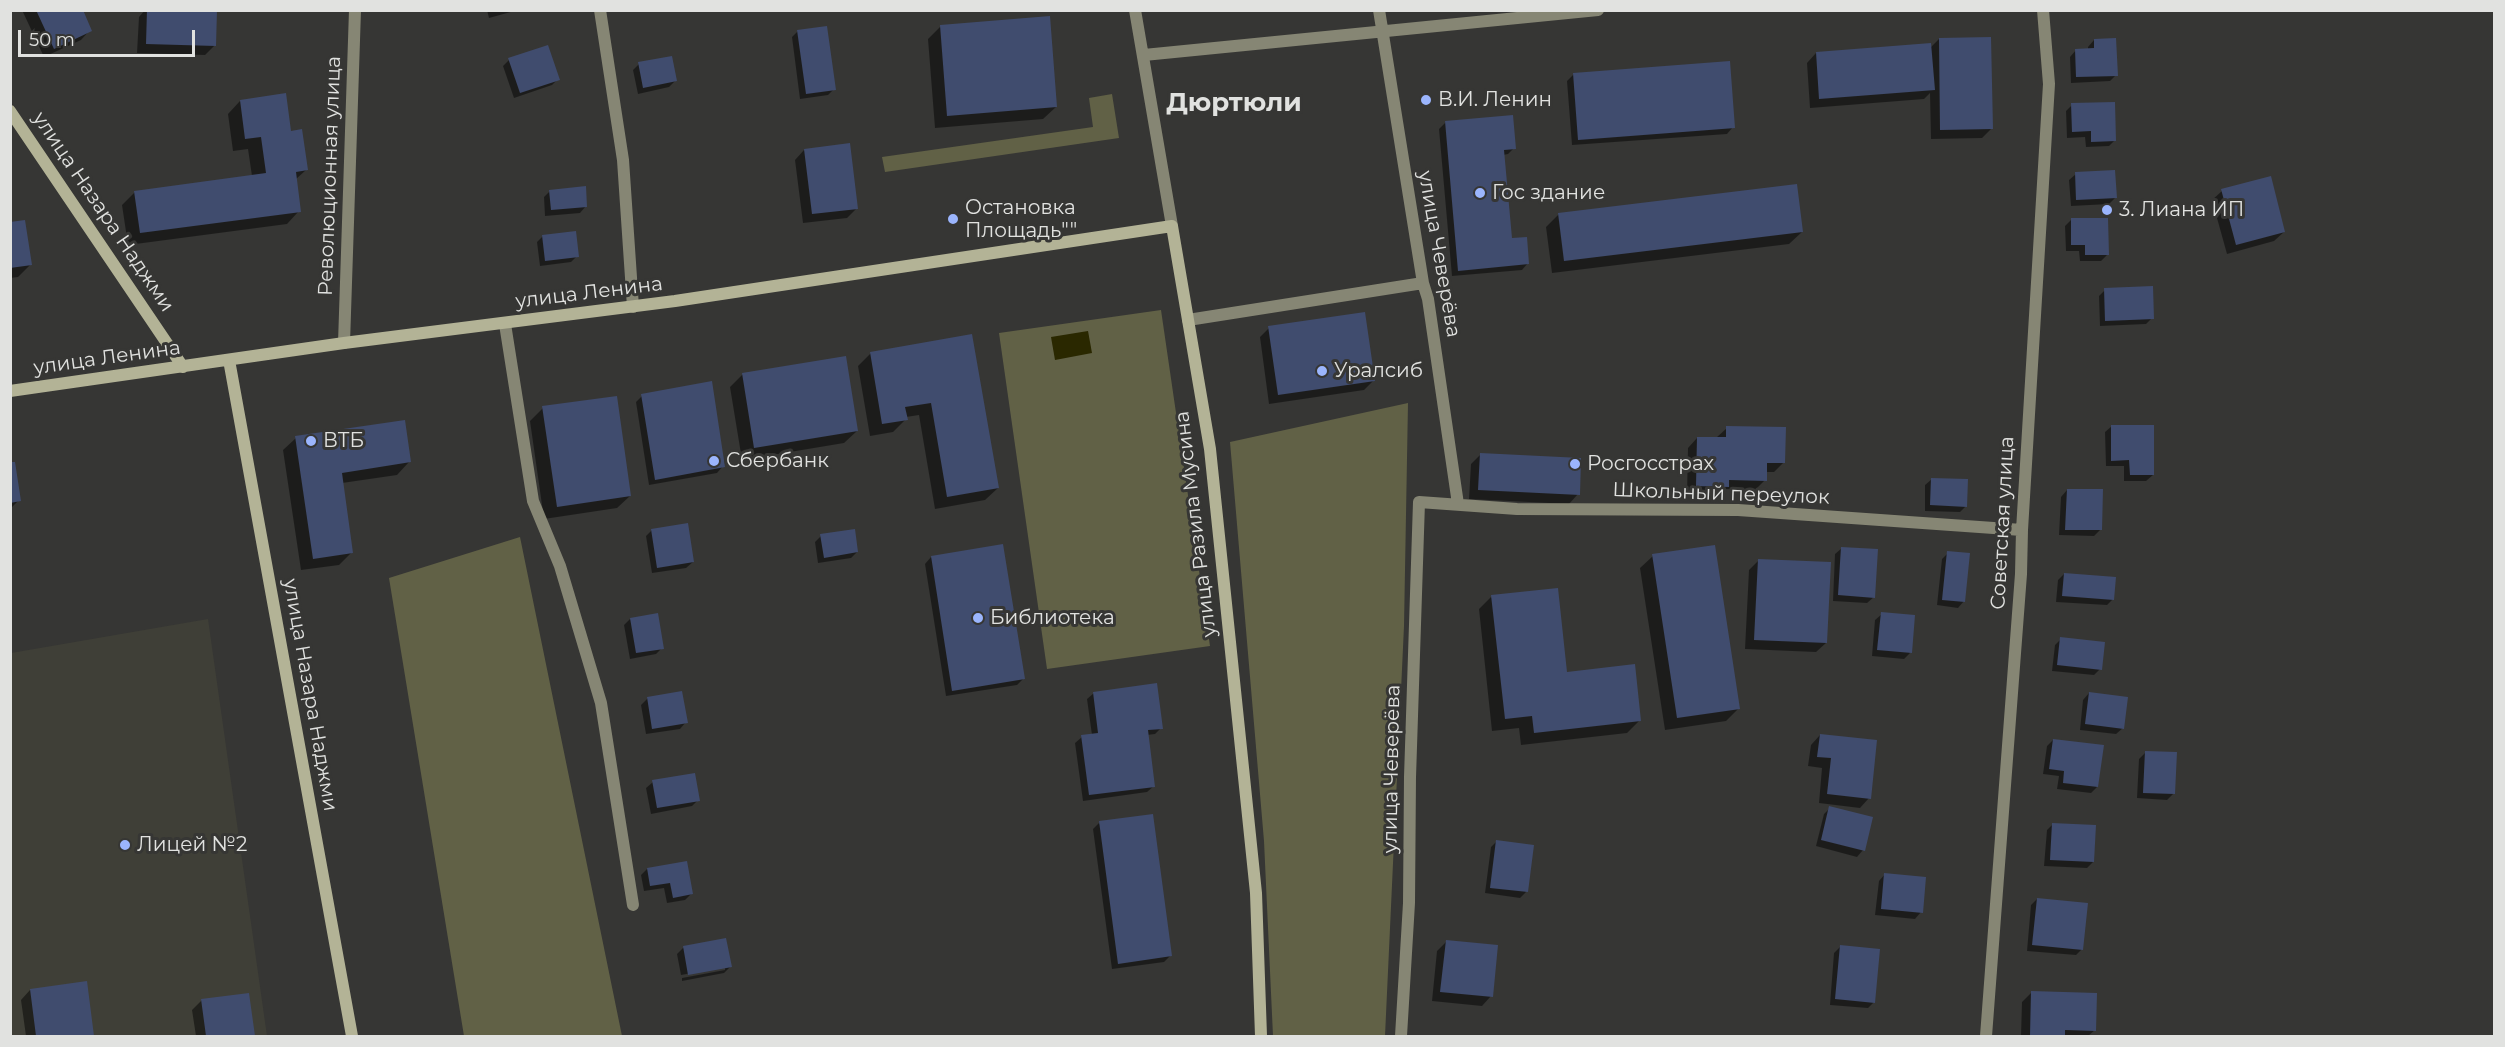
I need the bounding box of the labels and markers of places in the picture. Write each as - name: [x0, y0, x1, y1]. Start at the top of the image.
- place label: В.И. Ленин: [1438, 88, 1552, 112]
- marker: В.И. Ленин: [1419, 93, 1433, 107]
- place label: Гос здание: [1492, 181, 1605, 205]
- marker: Гос здание: [1473, 186, 1487, 200]
- place label: Остановка Площадь"": [965, 196, 1077, 243]
- place label: 3. Лиана ИП: [2119, 198, 2244, 222]
- marker: 3. Лиана ИП: [2100, 203, 2114, 217]
- marker: Остановка Площадь"": [946, 212, 960, 226]
- place label: Уралсиб: [1334, 359, 1423, 383]
- marker: Уралсиб: [1315, 364, 1329, 378]
- place label: ВТБ: [323, 429, 364, 453]
- marker: ВТБ: [304, 434, 318, 448]
- place label: Сбербанк: [726, 449, 829, 473]
- place label: Росгосстрах: [1587, 452, 1714, 476]
- marker: Сбербанк: [707, 454, 721, 468]
- marker: Росгосстрах: [1568, 457, 1582, 471]
- place label: Библиотека: [990, 606, 1115, 630]
- marker: Библиотека: [971, 611, 985, 625]
- place label: Лицей №2: [137, 833, 247, 857]
- marker: Лицей №2: [118, 838, 132, 852]

